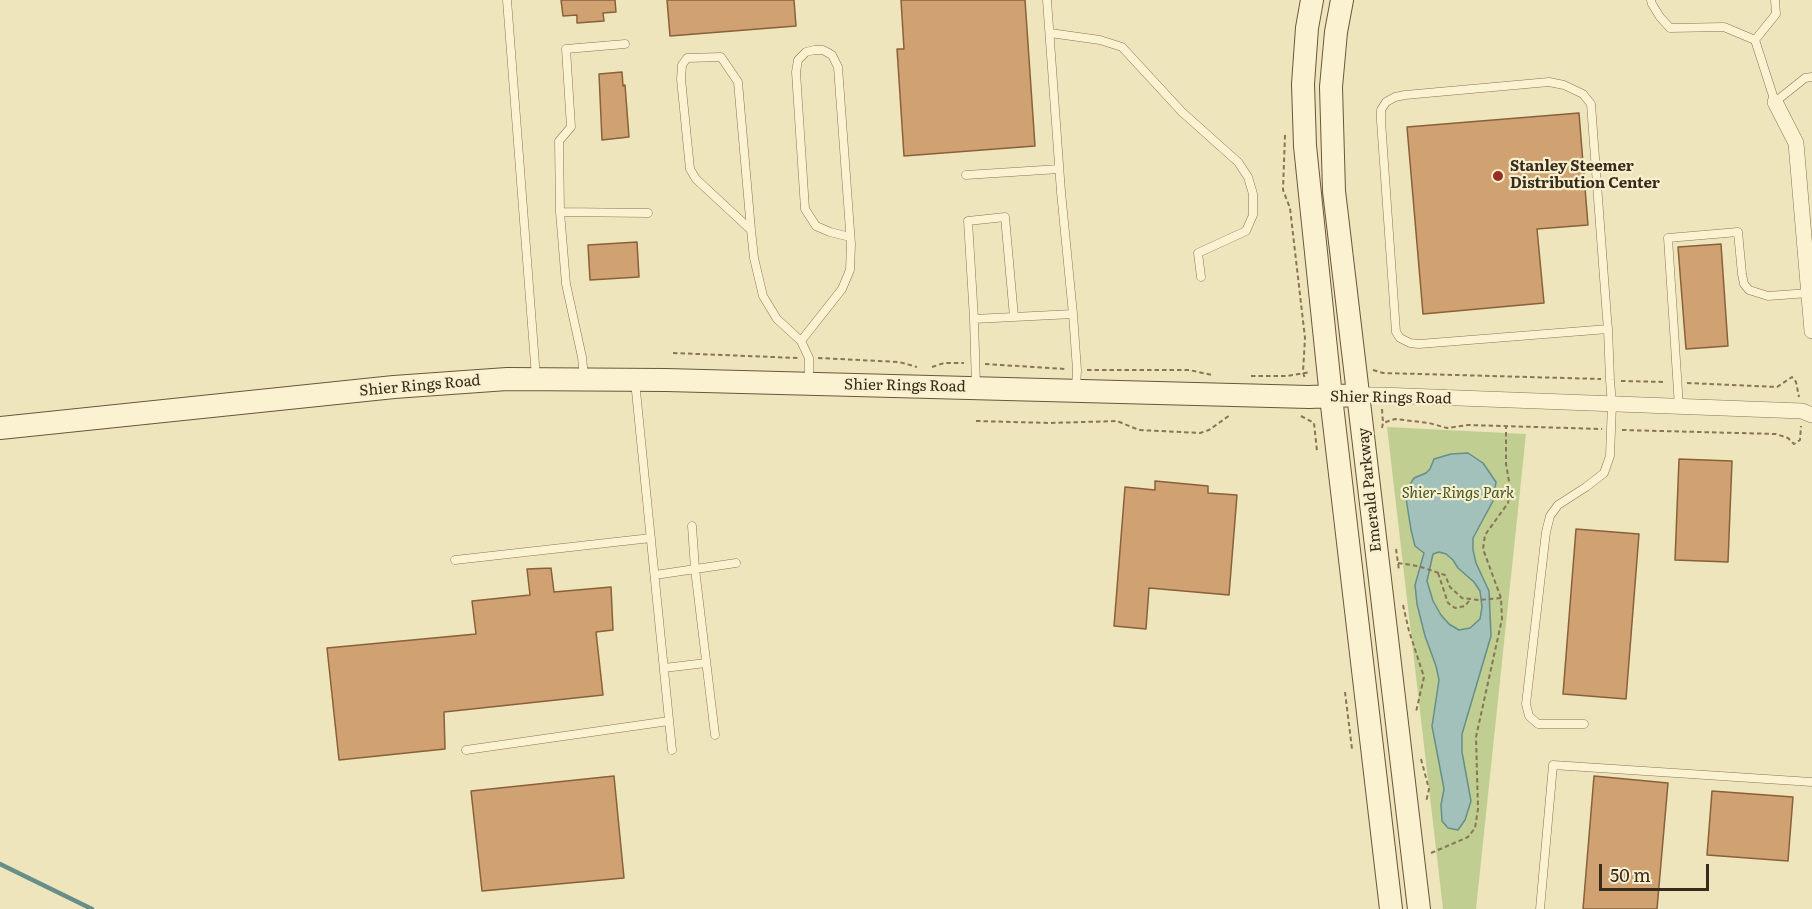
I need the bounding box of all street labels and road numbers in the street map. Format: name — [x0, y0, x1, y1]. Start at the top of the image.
street label: Shier Rings Road — [359, 372, 481, 400]
street label: Shier Rings Road — [844, 376, 966, 396]
street label: Shier Rings Road — [1330, 388, 1452, 408]
street label: Emerald Parkway — [1355, 427, 1385, 553]

